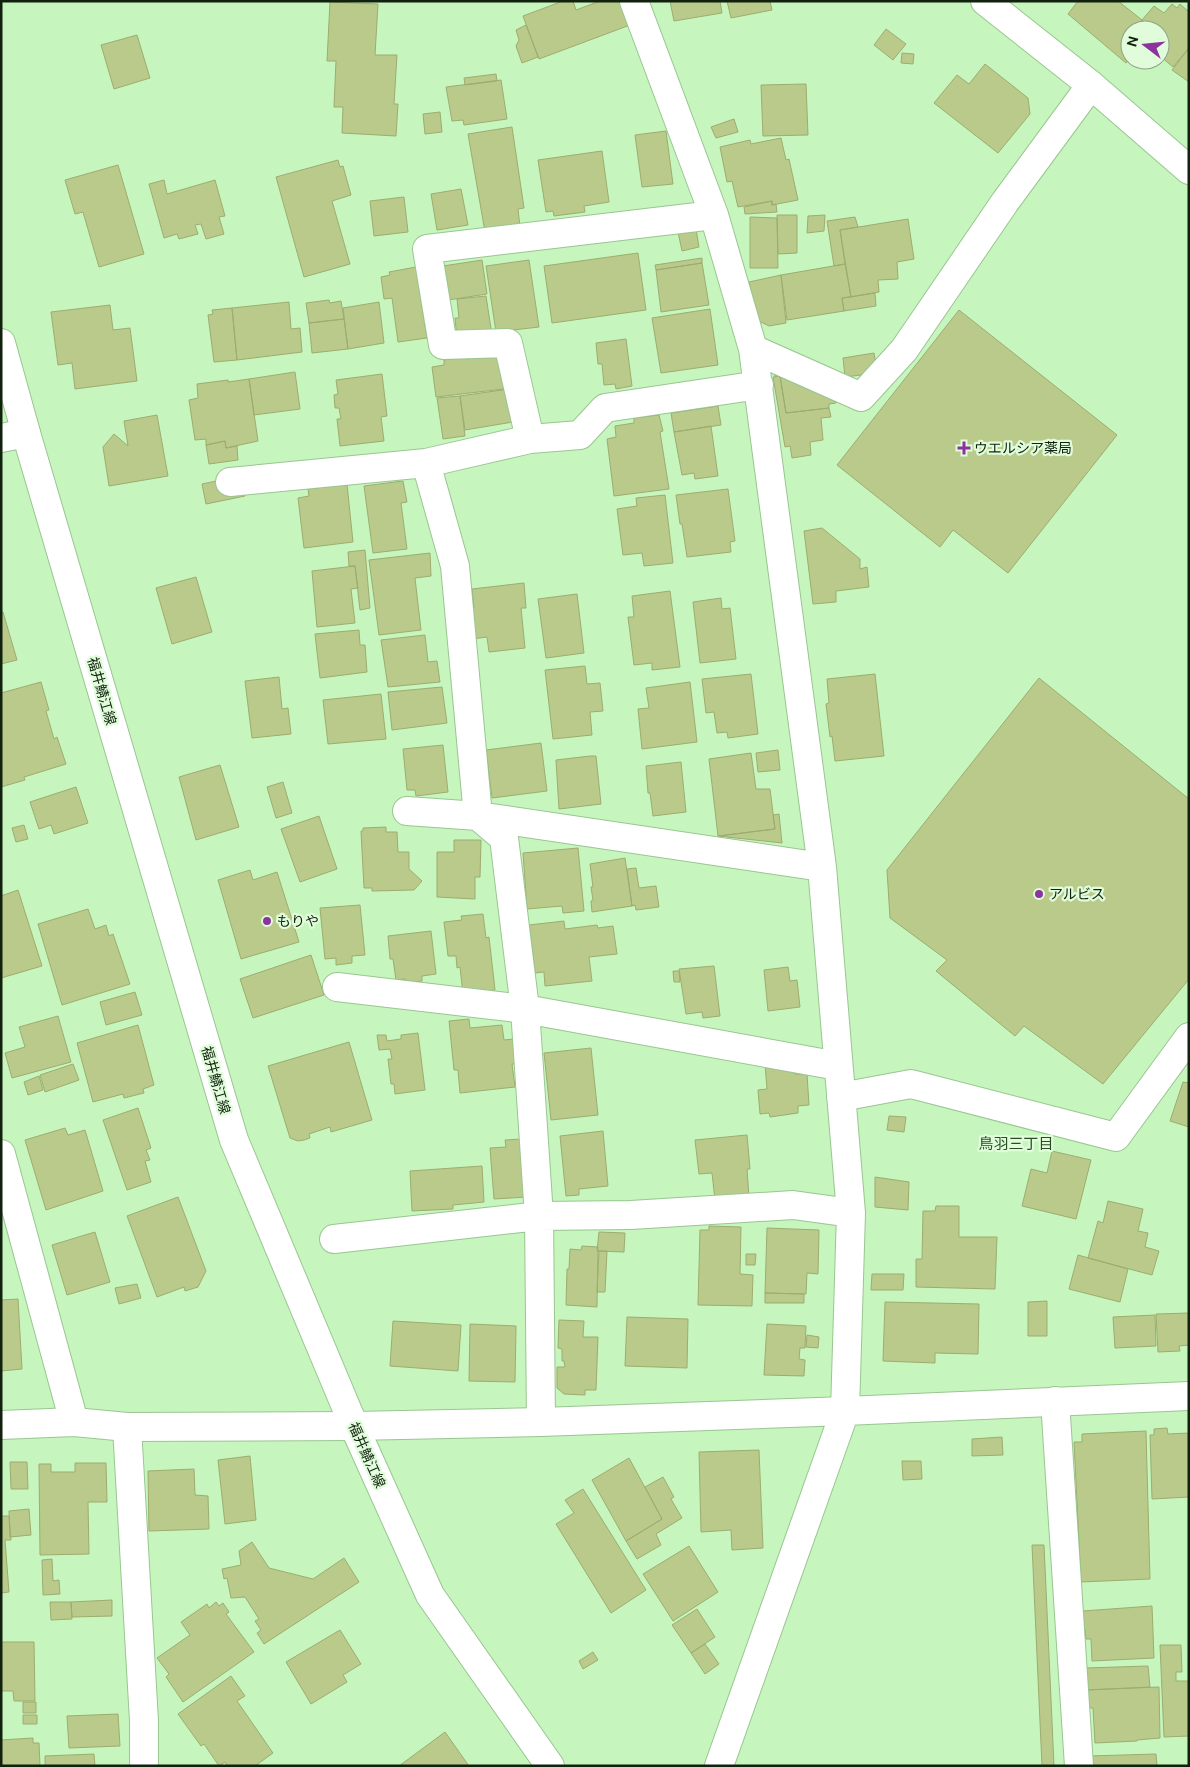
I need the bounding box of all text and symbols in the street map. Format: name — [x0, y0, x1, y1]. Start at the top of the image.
north arrow — [1120, 20, 1170, 70]
text: N — [1123, 34, 1142, 49]
place label: ウエルシア薬局 — [974, 440, 1072, 456]
marker: ウエルシア薬局 — [958, 442, 970, 454]
street label: 福井鯖江線 — [85, 655, 119, 727]
place label: アルビス — [1049, 886, 1105, 902]
marker: アルビス — [1033, 888, 1045, 900]
place label: もりや — [277, 913, 319, 929]
marker: もりや — [261, 915, 273, 927]
street label: 福井鯖江線 — [199, 1044, 233, 1116]
district label: 鳥羽三丁目 — [978, 1135, 1054, 1152]
street label: 福井鯖江線 — [345, 1420, 389, 1490]

